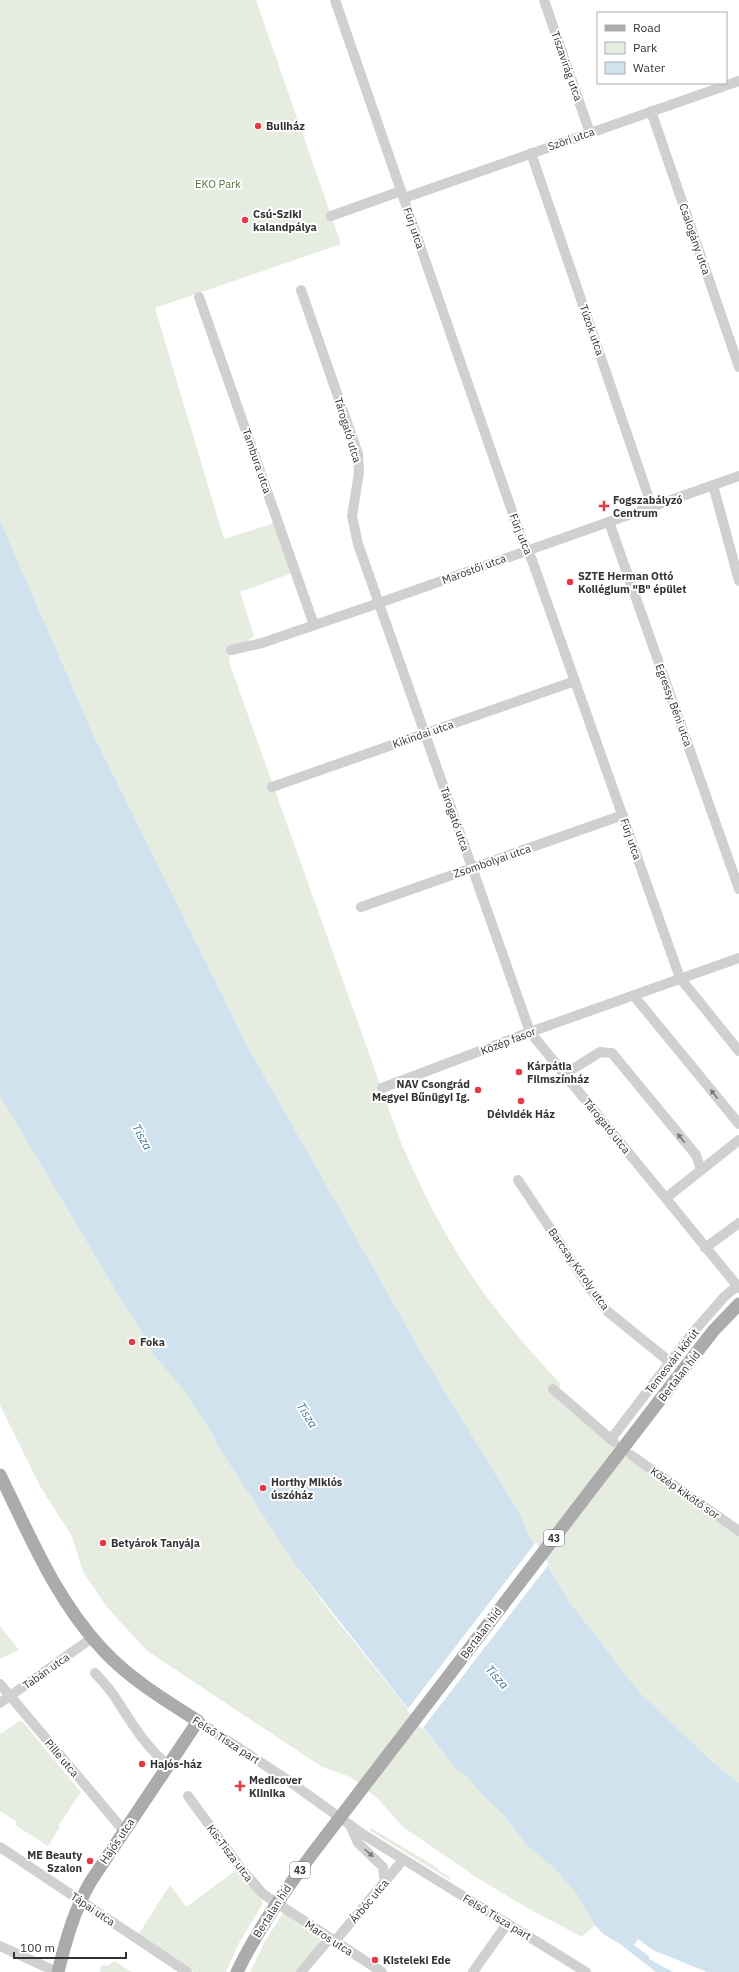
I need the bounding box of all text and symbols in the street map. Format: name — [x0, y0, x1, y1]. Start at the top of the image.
legend — [597, 12, 727, 84]
text: Road — [633, 20, 661, 35]
street label: Tiszavirág utca — [548, 29, 586, 103]
text: Park — [633, 40, 658, 55]
text: Water — [633, 60, 666, 75]
place label: Buliház — [266, 119, 305, 133]
marker: Buliház — [253, 121, 263, 131]
street label: Szöri utca — [546, 124, 596, 153]
park label: EKO Park — [195, 177, 241, 191]
street label: Csalogány utca — [676, 201, 714, 277]
street label: Fürj utca — [400, 205, 428, 251]
place label: Csú-Sziki kalandpálya — [253, 207, 317, 234]
marker: Csú-Sziki kalandpálya — [240, 215, 250, 225]
street label: Túzok utca — [577, 303, 607, 357]
street label: Tárogató utca — [331, 396, 365, 464]
street label: Tambura utca — [239, 427, 275, 495]
place label: Fogszabályzó Centrum — [613, 493, 683, 520]
marker: Fogszabályzó Centrum — [598, 500, 610, 512]
street label: Fürj utca — [506, 511, 536, 557]
street label: Marostői utca — [440, 551, 508, 587]
place label: SZTE Herman Ottó Kollégium "B" épület — [578, 569, 686, 596]
marker: SZTE Herman Ottó Kollégium "B" épület — [565, 577, 575, 587]
street label: Egressy Béni utca — [653, 662, 695, 748]
street label: Kikindai utca — [391, 717, 455, 751]
street label: Tárogató utca — [437, 785, 473, 853]
street label: Fürj utca — [617, 816, 645, 862]
street label: Zsombolyai utca — [451, 841, 533, 881]
street label: Közép fasor — [479, 1024, 537, 1058]
place label: Kárpátia Filmszínház — [527, 1059, 589, 1086]
marker: Kárpátia Filmszínház — [514, 1067, 524, 1077]
place label: NAV Csongrád Megyei Bűnügyi Ig. — [372, 1077, 470, 1104]
marker: NAV Csongrád Megyei Bűnügyi Ig. — [473, 1085, 483, 1095]
one-way arrow — [710, 1088, 719, 1099]
street label: Tárogató utca — [580, 1095, 634, 1157]
marker: Délvidék Ház — [516, 1096, 526, 1106]
place label: Délvidék Ház — [487, 1107, 555, 1121]
water label: Tisza — [129, 1121, 156, 1153]
one-way arrow — [677, 1132, 686, 1143]
street label: Barcsay Károly utca — [545, 1225, 613, 1313]
street label: Temesvári körút — [642, 1325, 702, 1396]
place label: Foka — [140, 1335, 165, 1349]
marker: Foka — [127, 1337, 137, 1347]
street label: Bertalan híd — [655, 1348, 703, 1404]
water label: Tisza — [294, 1399, 321, 1430]
street label: Közép kikötő sor — [648, 1464, 722, 1522]
place label: Horthy Miklós úszóház — [271, 1475, 343, 1502]
marker: Horthy Miklós úszóház — [258, 1483, 268, 1493]
road number: 43 — [544, 1530, 564, 1546]
place label: Betyárok Tanyája — [111, 1536, 200, 1550]
marker: Betyárok Tanyája — [98, 1538, 108, 1548]
street label: Bertalan híd — [457, 1605, 505, 1661]
street label: Tabán utca — [20, 1650, 72, 1692]
water label: Tisza — [483, 1661, 512, 1692]
street label: Felső Tisza part — [190, 1713, 262, 1767]
street label: Pille utca — [42, 1736, 82, 1780]
place label: Hajós-ház — [150, 1757, 202, 1771]
marker: Hajós-ház — [137, 1759, 147, 1769]
place label: Medicover Klinika — [249, 1773, 303, 1800]
marker: Medicover Klinika — [234, 1780, 246, 1792]
street label: Hajós utca — [97, 1815, 137, 1866]
street label: Kis-Tisza utca — [204, 1822, 256, 1885]
place label: ME Beauty Szalon — [27, 1848, 82, 1875]
one-way arrow — [364, 1849, 374, 1858]
marker: ME Beauty Szalon — [85, 1856, 95, 1866]
road number: 43 — [290, 1862, 310, 1878]
street label: Árbóc utca — [347, 1876, 392, 1926]
street label: Bertalan híd — [250, 1882, 294, 1940]
street label: Tápai utca — [68, 1889, 118, 1929]
street label: Felső Tisza part — [460, 1891, 534, 1943]
street label: Maros utca — [302, 1917, 356, 1959]
scale bar — [14, 1934, 126, 1960]
text: 100 m — [20, 1940, 55, 1955]
place label: Kisteleki Ede — [383, 1953, 451, 1967]
marker: Kisteleki Ede — [370, 1955, 380, 1965]

